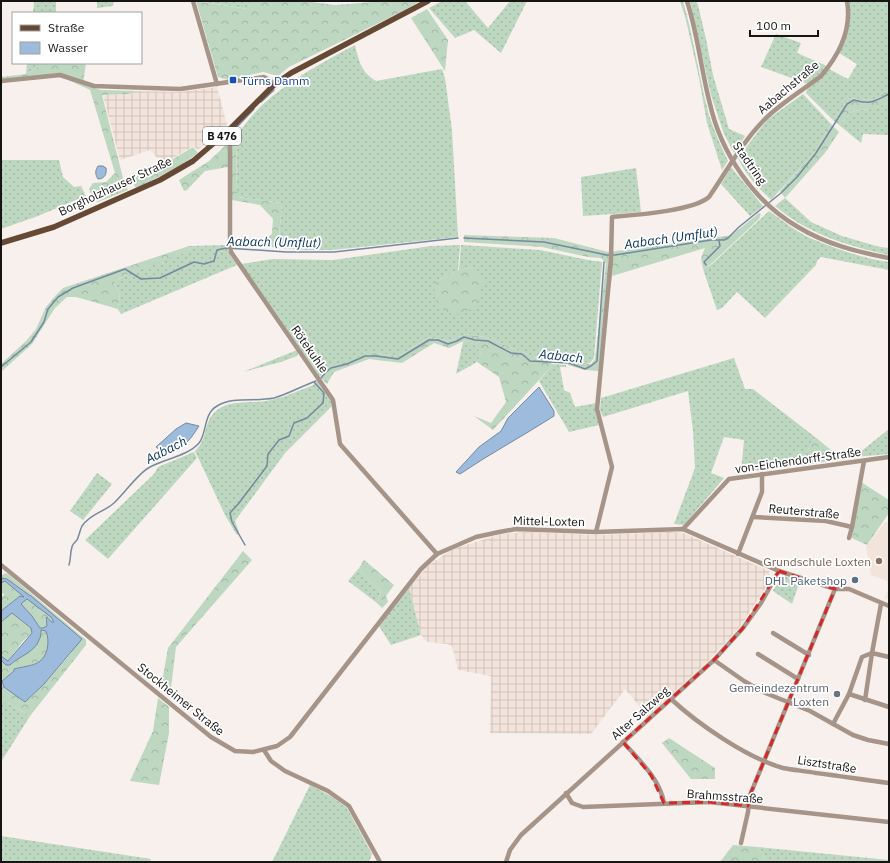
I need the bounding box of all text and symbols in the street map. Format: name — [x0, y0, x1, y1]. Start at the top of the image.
legend — [12, 12, 142, 64]
scale bar — [750, 12, 818, 38]
text: 100 m — [756, 18, 791, 33]
text: Straße — [48, 20, 85, 35]
text: Wasser — [48, 40, 88, 55]
street label: Aabachstraße — [754, 57, 822, 117]
place label: Türns Damm — [241, 73, 309, 88]
marker: Türns Damm — [228, 75, 238, 85]
road number: B 476 — [203, 127, 241, 145]
street label: Stadtring — [730, 138, 771, 188]
street label: Borgholzhauser Straße — [56, 153, 174, 219]
water label: Aabach (Umflut) — [622, 223, 719, 253]
water label: Aabach (Umflut) — [226, 233, 321, 251]
street label: Rötekuhle — [288, 322, 332, 376]
water label: Aabach — [537, 345, 584, 367]
water label: Aabach — [142, 432, 190, 468]
street label: von-Eichendorff-Straße — [734, 444, 862, 476]
street label: Reuterstraße — [768, 500, 840, 522]
street label: Mittel-Loxten — [513, 513, 585, 529]
place label: Grundschule Loxten — [763, 554, 871, 569]
marker: Grundschule Loxten — [874, 556, 884, 566]
place label: DHL Paketshop — [765, 573, 847, 588]
marker: DHL Paketshop — [850, 575, 860, 585]
street label: Stockheimer Straße — [135, 659, 228, 739]
place label: Gemeindezentrum Loxten — [729, 680, 829, 709]
street label: Alter Salzweg — [608, 683, 673, 743]
marker: Gemeindezentrum Loxten — [832, 689, 842, 699]
street label: Lisztstraße — [796, 752, 858, 776]
street label: Brahmsstraße — [686, 786, 764, 806]

